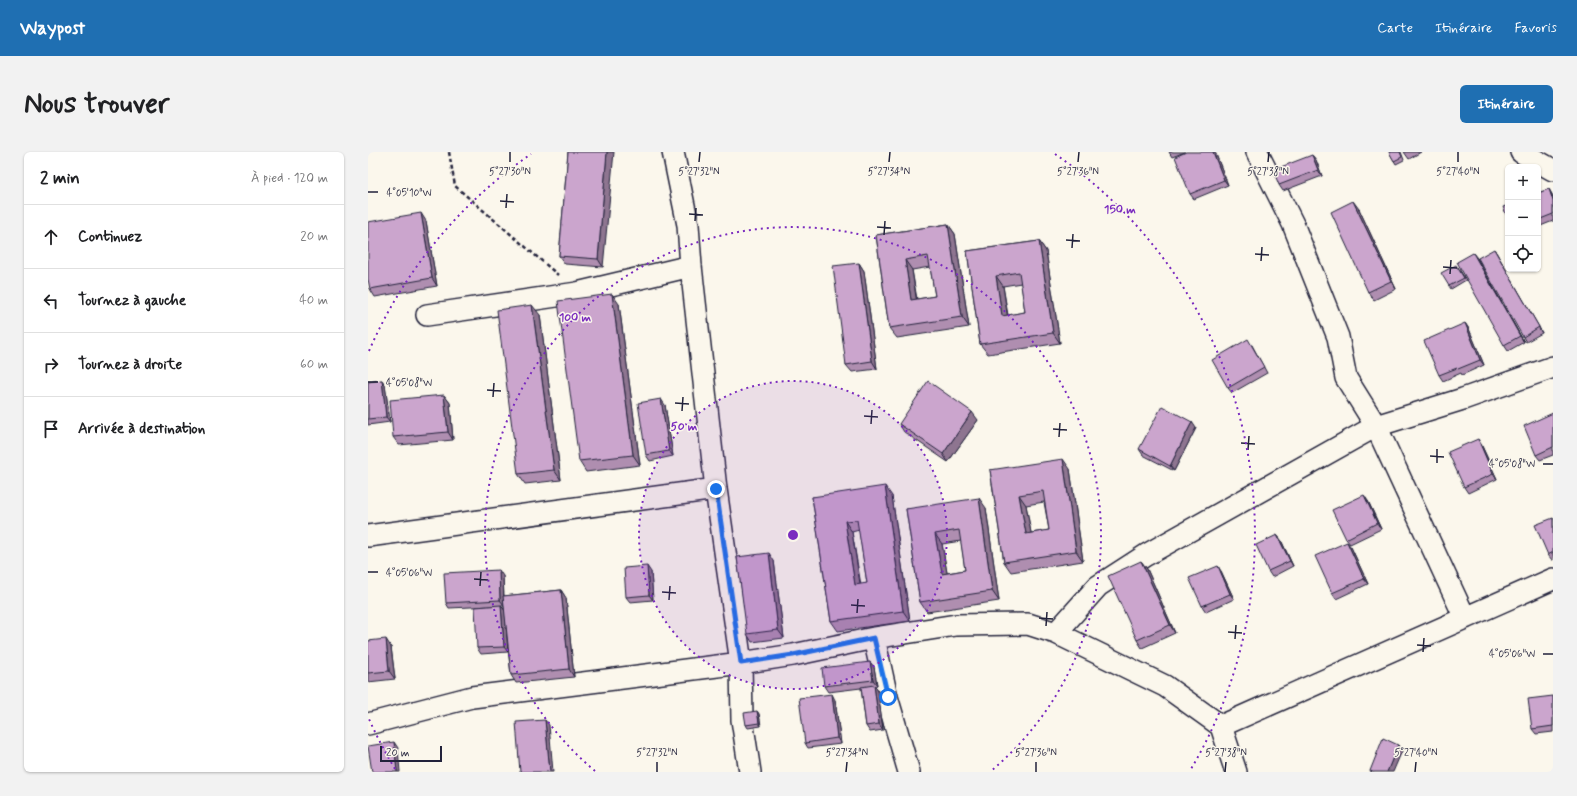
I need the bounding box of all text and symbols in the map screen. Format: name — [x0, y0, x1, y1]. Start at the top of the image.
text: Waypost — [20, 16, 85, 41]
text: Carte — [1377, 19, 1413, 37]
text: Itinéraire — [1435, 19, 1492, 37]
text: Favoris — [1514, 19, 1557, 37]
button: Itinéraire — [1460, 85, 1553, 123]
text: Nous trouver — [24, 86, 169, 123]
map controls — [1505, 164, 1541, 272]
button: + — [1505, 164, 1541, 200]
text: 5°27'30"N — [489, 165, 531, 179]
text: 5°27'32"N — [678, 165, 720, 179]
text: 5°27'34"N — [868, 165, 910, 179]
text: 5°27'36"N — [1057, 165, 1099, 179]
text: 5°27'38"N — [1247, 165, 1289, 179]
text: 5°27'40"N — [1436, 165, 1480, 179]
text: 2 min — [40, 167, 80, 189]
text: À pied · 120 m — [251, 170, 328, 187]
text: 4°05'10"W — [386, 186, 432, 200]
button: − — [1505, 200, 1541, 236]
text: 150 m — [1104, 202, 1136, 218]
icon: ahead — [40, 226, 62, 248]
text: Continuez — [78, 227, 142, 247]
text: 20 m — [300, 228, 328, 245]
button: locate — [1505, 236, 1541, 272]
icon: left — [40, 290, 62, 312]
text: Tournez à gauche — [78, 291, 186, 311]
text: 40 m — [299, 292, 328, 309]
text: 100 m — [559, 310, 592, 326]
icon: right — [40, 354, 62, 376]
text: Tournez à droite — [78, 355, 182, 375]
text: 60 m — [300, 356, 328, 373]
text: 4°05'08"W — [386, 376, 432, 390]
icon: arrive — [40, 418, 62, 440]
text: Arrivée à destination — [78, 419, 205, 439]
text: 50 m — [671, 419, 698, 435]
text: 4°05'08"W — [1489, 457, 1535, 471]
route end — [707, 480, 725, 498]
centre of rings — [786, 528, 800, 542]
text: 4°05'06"W — [386, 566, 432, 580]
text: 4°05'06"W — [1489, 647, 1535, 661]
route start — [879, 688, 897, 706]
scale bar — [380, 744, 442, 763]
text: 20 m — [386, 746, 409, 760]
text: 5°27'32"N — [636, 746, 678, 760]
text: 5°27'34"N — [826, 746, 868, 760]
text: 5°27'36"N — [1015, 746, 1057, 760]
text: 5°27'38"N — [1205, 746, 1247, 760]
text: 5°27'40"N — [1394, 746, 1438, 760]

